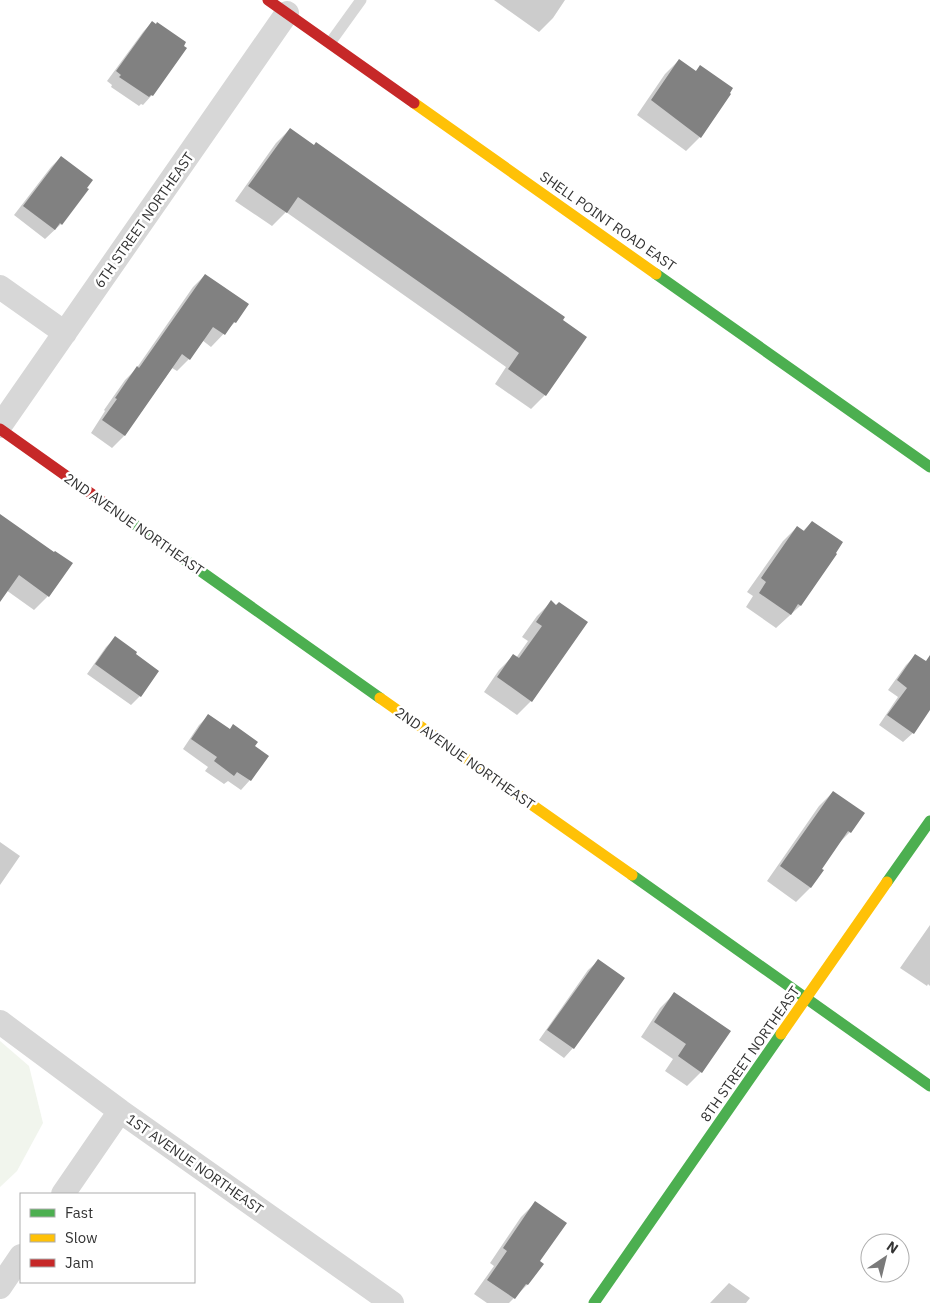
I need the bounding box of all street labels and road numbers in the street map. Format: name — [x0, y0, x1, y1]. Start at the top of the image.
street label: 6TH STREET NORTHEAST — [90, 149, 198, 291]
street label: SHELL POINT ROAD EAST — [536, 167, 680, 275]
street label: 2ND AVENUE NORTHEAST — [61, 469, 207, 579]
street label: 2ND AVENUE NORTHEAST — [392, 703, 538, 813]
street label: 8TH STREET NORTHEAST — [696, 983, 804, 1125]
street label: 1ST AVENUE NORTHEAST — [123, 1110, 267, 1218]

